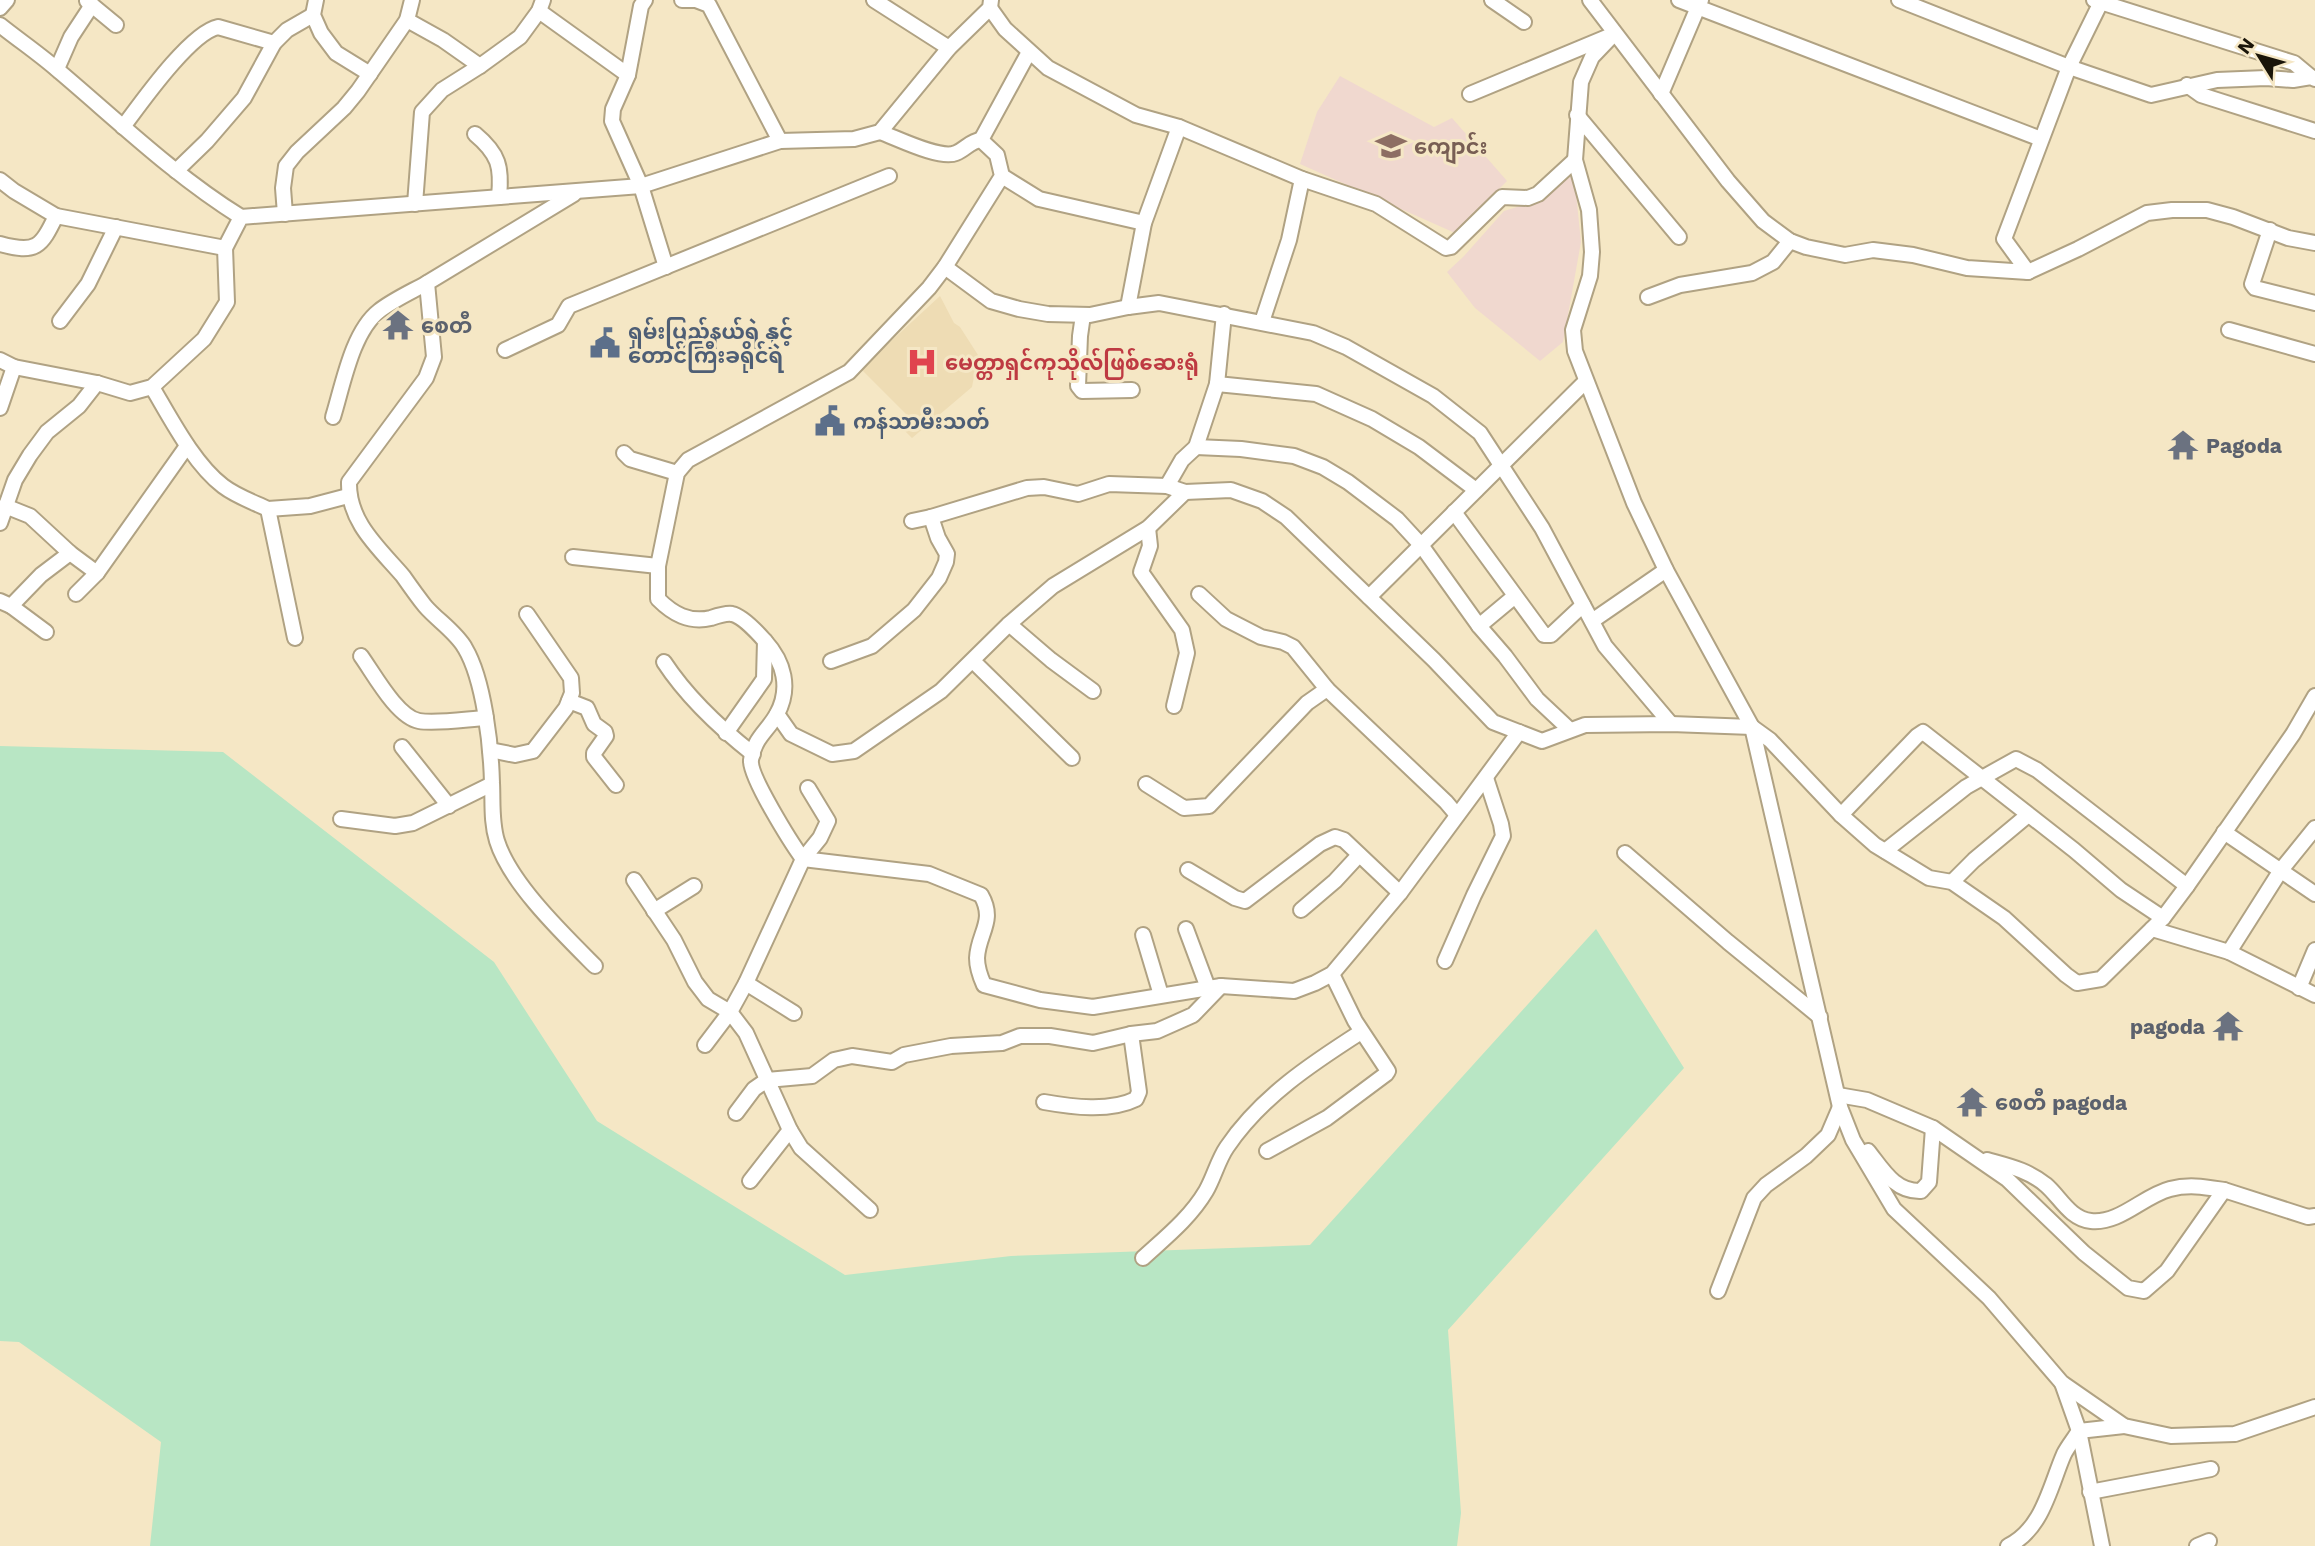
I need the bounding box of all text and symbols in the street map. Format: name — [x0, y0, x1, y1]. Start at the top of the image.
north arrow — [2224, 21, 2294, 91]
text: N — [2232, 34, 2259, 59]
school or university icon: ကျောင်း — [1374, 129, 1408, 163]
place label: ကျောင်း — [1414, 131, 1488, 165]
temple icon: စေတီ — [381, 308, 415, 342]
place label: စေတီ — [421, 311, 472, 338]
place label: ရှမ်းပြည်နယ်ရဲ နှင့် တောင်ကြီးခရိုင်ရဲ — [628, 316, 793, 373]
public building icon: ရှမ်းပြည်နယ်ရဲ နှင့် တောင်ကြီးခရိုင်ရဲ — [588, 326, 622, 360]
hospital icon: မေတ္တာရှင်ကုသိုလ်ဖြစ်ဆေးရုံ — [905, 345, 939, 379]
place label: မေတ္တာရှင်ကုသိုလ်ဖြစ်ဆေးရုံ — [945, 347, 1199, 380]
public building icon: ကန်သာမီးသတ် — [813, 404, 847, 438]
place label: ကန်သာမီးသတ် — [853, 406, 989, 439]
temple icon: Pagoda — [2166, 428, 2200, 462]
place label: Pagoda — [2206, 433, 2283, 458]
temple icon: pagoda — [2211, 1009, 2245, 1043]
place label: pagoda — [2130, 1014, 2206, 1039]
temple icon: စေတီ pagoda — [1955, 1085, 1989, 1119]
place label: စေတီ pagoda — [1995, 1088, 2128, 1115]

